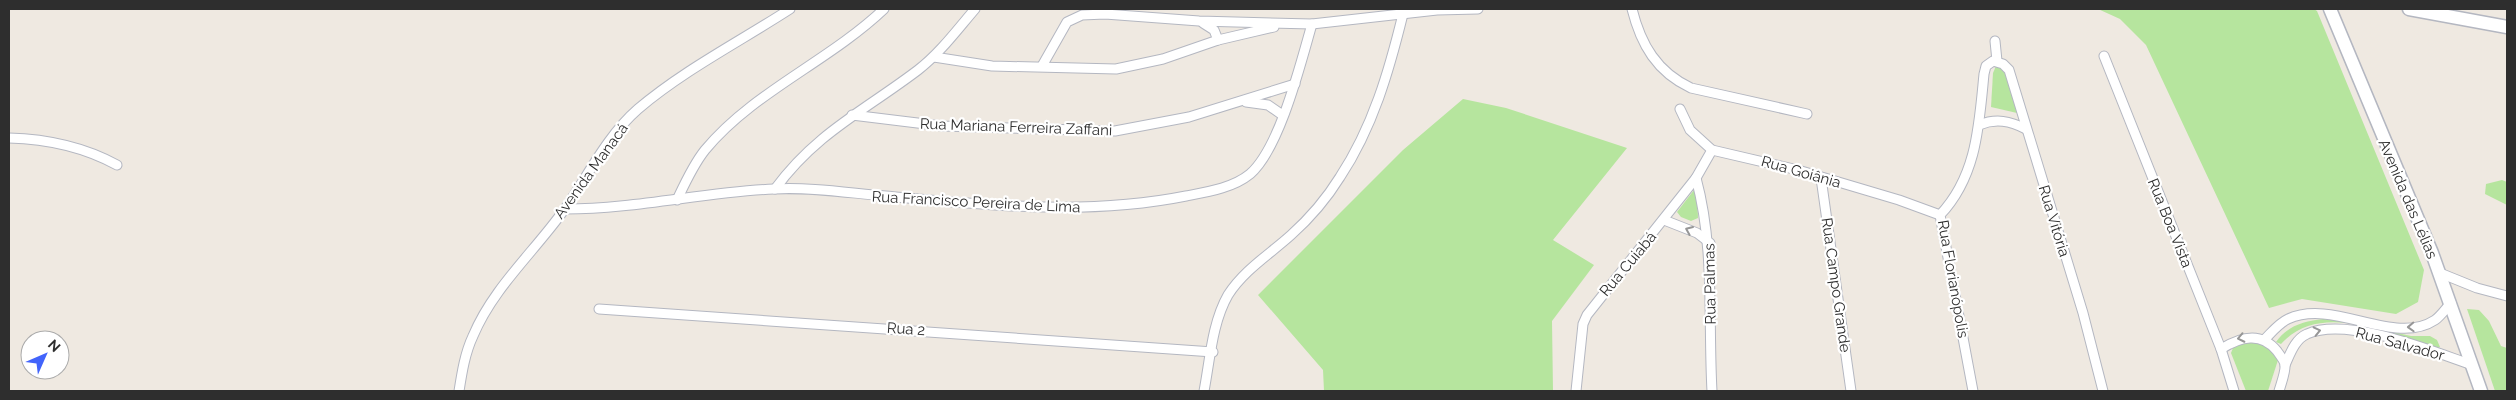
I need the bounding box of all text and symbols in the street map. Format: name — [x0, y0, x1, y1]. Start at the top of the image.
street label: Rua Mariana Ferreira Zaffani — [920, 115, 1112, 139]
street label: Avenida Manacá — [550, 120, 632, 222]
street label: Avenida das Lélias — [2375, 136, 2441, 262]
street label: Rua Goiânia — [1759, 152, 1843, 192]
street label: Rua Boa Vista — [2144, 176, 2196, 270]
street label: Rua Vitória — [2035, 183, 2073, 259]
street label: Rua Francisco Pereira de Lima — [871, 188, 1081, 216]
street label: Rua Campo Grande — [1818, 216, 1854, 354]
street label: Rua Florianópolis — [1934, 219, 1972, 339]
one-way arrow — [1685, 225, 1694, 236]
street label: Rua Cuiabá — [1596, 228, 1660, 300]
street label: Rua Palmas — [1700, 243, 1720, 325]
street label: Rua 2 — [886, 319, 926, 339]
one-way arrow — [2407, 321, 2415, 332]
street label: Rua Salvador — [2354, 324, 2447, 365]
one-way arrow — [2312, 326, 2321, 337]
north arrow — [20, 330, 70, 380]
one-way arrow — [2237, 332, 2246, 343]
text: N — [45, 336, 64, 355]

